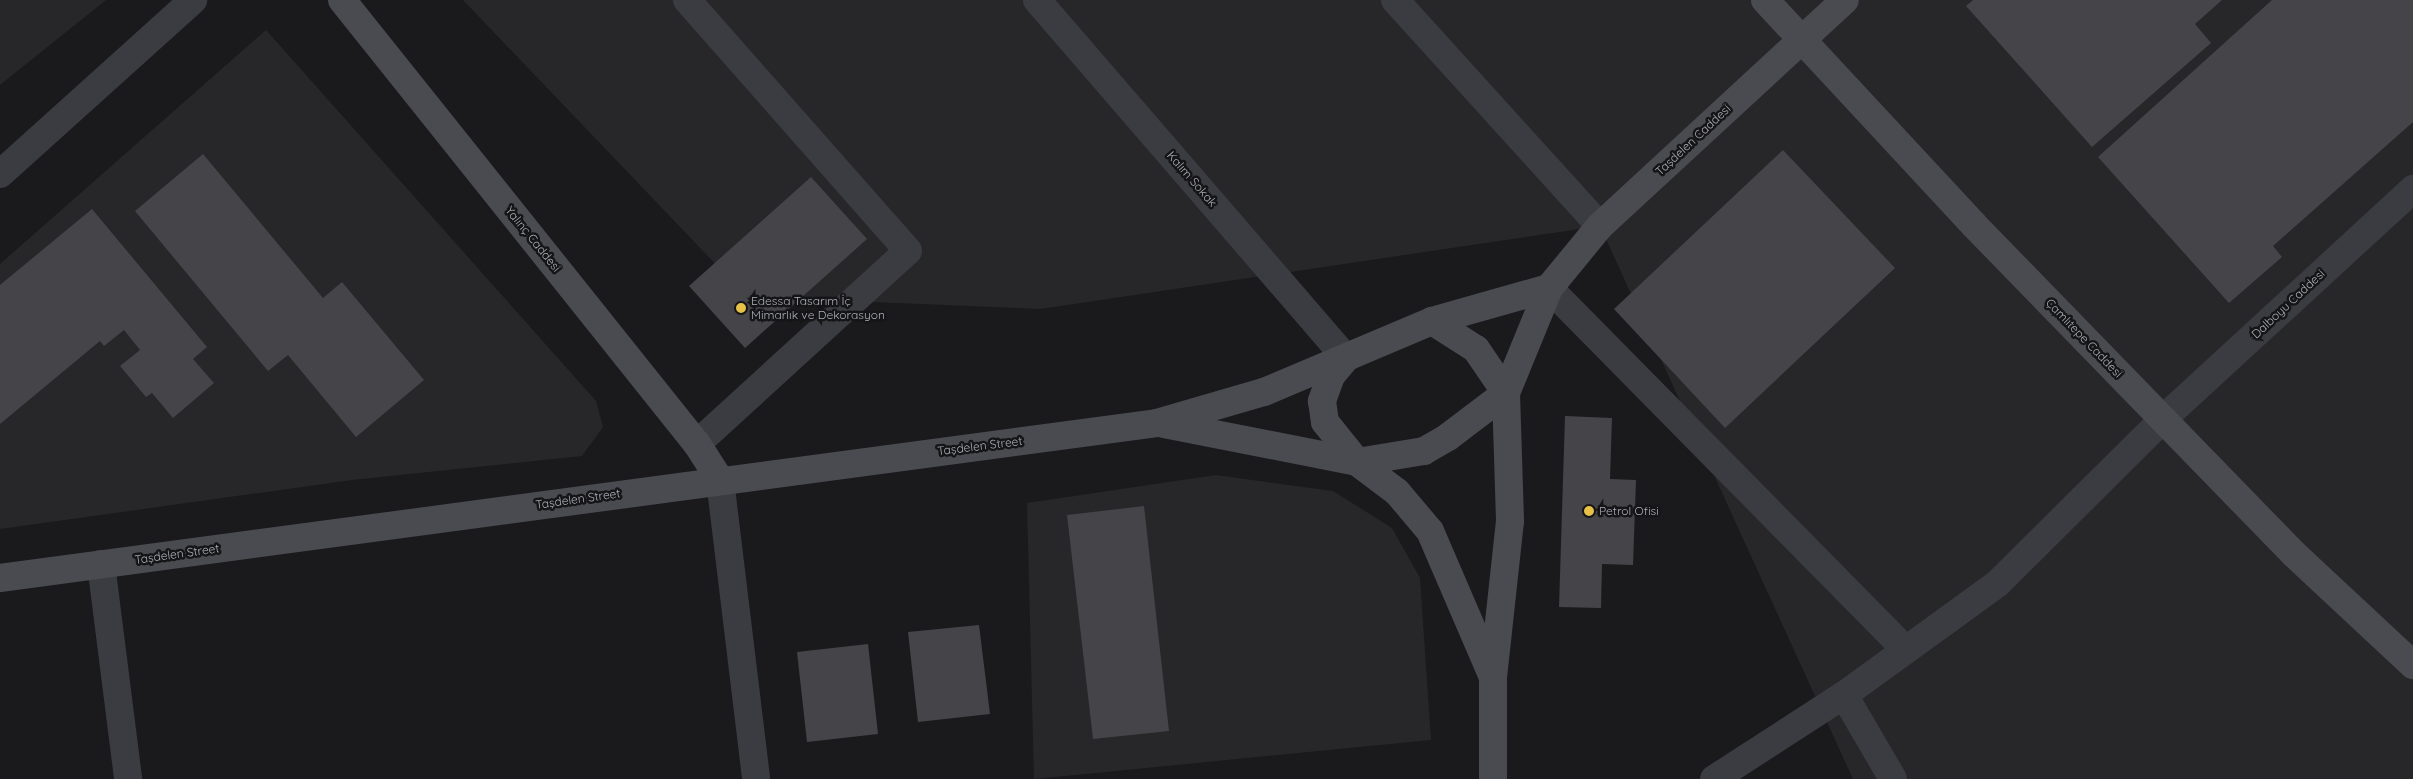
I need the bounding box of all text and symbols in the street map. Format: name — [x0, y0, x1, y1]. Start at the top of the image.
street label: Taşdelen Caddesi — [1653, 102, 1733, 178]
street label: Kalım Sokak — [1164, 148, 1220, 210]
street label: Yalınç Caddesi — [502, 203, 564, 275]
street label: Dalboyu Caddesi — [2248, 266, 2328, 342]
place label: Edessa Tasarım İç Mimarlık ve Dekorasyon — [751, 294, 885, 322]
street label: Çamlıtepe Caddesi — [2043, 296, 2125, 380]
marker: Edessa Tasarım İç Mimarlık ve Dekorasyon — [735, 302, 747, 314]
street label: Taşdelen Street — [937, 434, 1023, 458]
street label: Taşdelen Street — [535, 486, 621, 512]
place label: Petrol Ofisi — [1599, 504, 1659, 518]
marker: Petrol Ofisi — [1583, 505, 1595, 517]
street label: Taşdelen Street — [134, 541, 220, 567]

